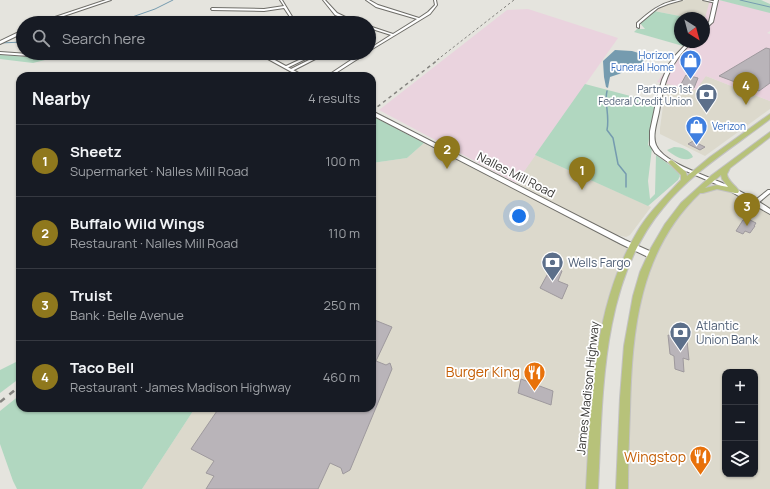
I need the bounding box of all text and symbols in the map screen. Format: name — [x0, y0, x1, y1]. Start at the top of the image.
north arrow — [674, 12, 710, 48]
search box — [16, 16, 376, 60]
icon: search — [30, 27, 52, 49]
text: Search here — [62, 28, 145, 49]
place label: Horizon Funeral Home — [611, 48, 674, 74]
shop icon: Horizon Funeral Home — [677, 48, 703, 81]
pin: 4 — [733, 72, 759, 105]
place label: Partners 1st Federal Credit Union — [598, 82, 692, 108]
bank icon: Partners 1st Federal Credit Union — [694, 82, 720, 115]
text: Nearby — [32, 87, 90, 110]
text: 4 results — [308, 89, 360, 107]
shop icon: Verizon — [683, 113, 709, 146]
place label: Verizon — [712, 119, 746, 133]
pin: 2 — [434, 136, 460, 169]
text: Sheetz — [70, 141, 122, 162]
street label: Nalles Mill Road — [474, 148, 558, 202]
text: 1 — [42, 152, 48, 170]
text: 100 m — [325, 152, 360, 170]
pin: 1 — [569, 157, 595, 190]
text: Supermarket · Nalles Mill Road — [70, 162, 249, 180]
pin: 3 — [734, 193, 760, 226]
your location — [509, 206, 529, 226]
text: Buffalo Wild Wings — [70, 213, 205, 234]
text: 2 — [41, 224, 49, 242]
text: 110 m — [328, 224, 360, 242]
text: Restaurant · Nalles Mill Road — [70, 234, 238, 252]
bank icon: Wells Fargo — [540, 250, 566, 283]
place label: Wells Fargo — [568, 254, 631, 271]
text: Truist — [70, 285, 113, 306]
text: 3 — [41, 296, 49, 314]
text: 250 m — [324, 296, 360, 314]
text: Bank · Belle Avenue — [70, 306, 184, 324]
place label: Atlantic Union Bank — [696, 317, 759, 348]
street label: James Madison Highway — [572, 320, 603, 456]
bank icon: Atlantic Union Bank — [667, 320, 693, 353]
text: Taco Bell — [70, 357, 134, 378]
restaurant icon: Burger King — [522, 359, 548, 392]
place label: Burger King — [446, 362, 520, 381]
text: 4 — [41, 368, 49, 386]
text: 460 m — [323, 368, 360, 386]
map controls — [722, 369, 758, 477]
button: + — [722, 369, 758, 405]
text: Restaurant · James Madison Highway — [70, 378, 291, 396]
button: − — [722, 405, 758, 441]
button: layers — [722, 441, 758, 477]
restaurant icon: Wingstop — [688, 444, 714, 477]
place label: Wingstop — [624, 447, 686, 466]

